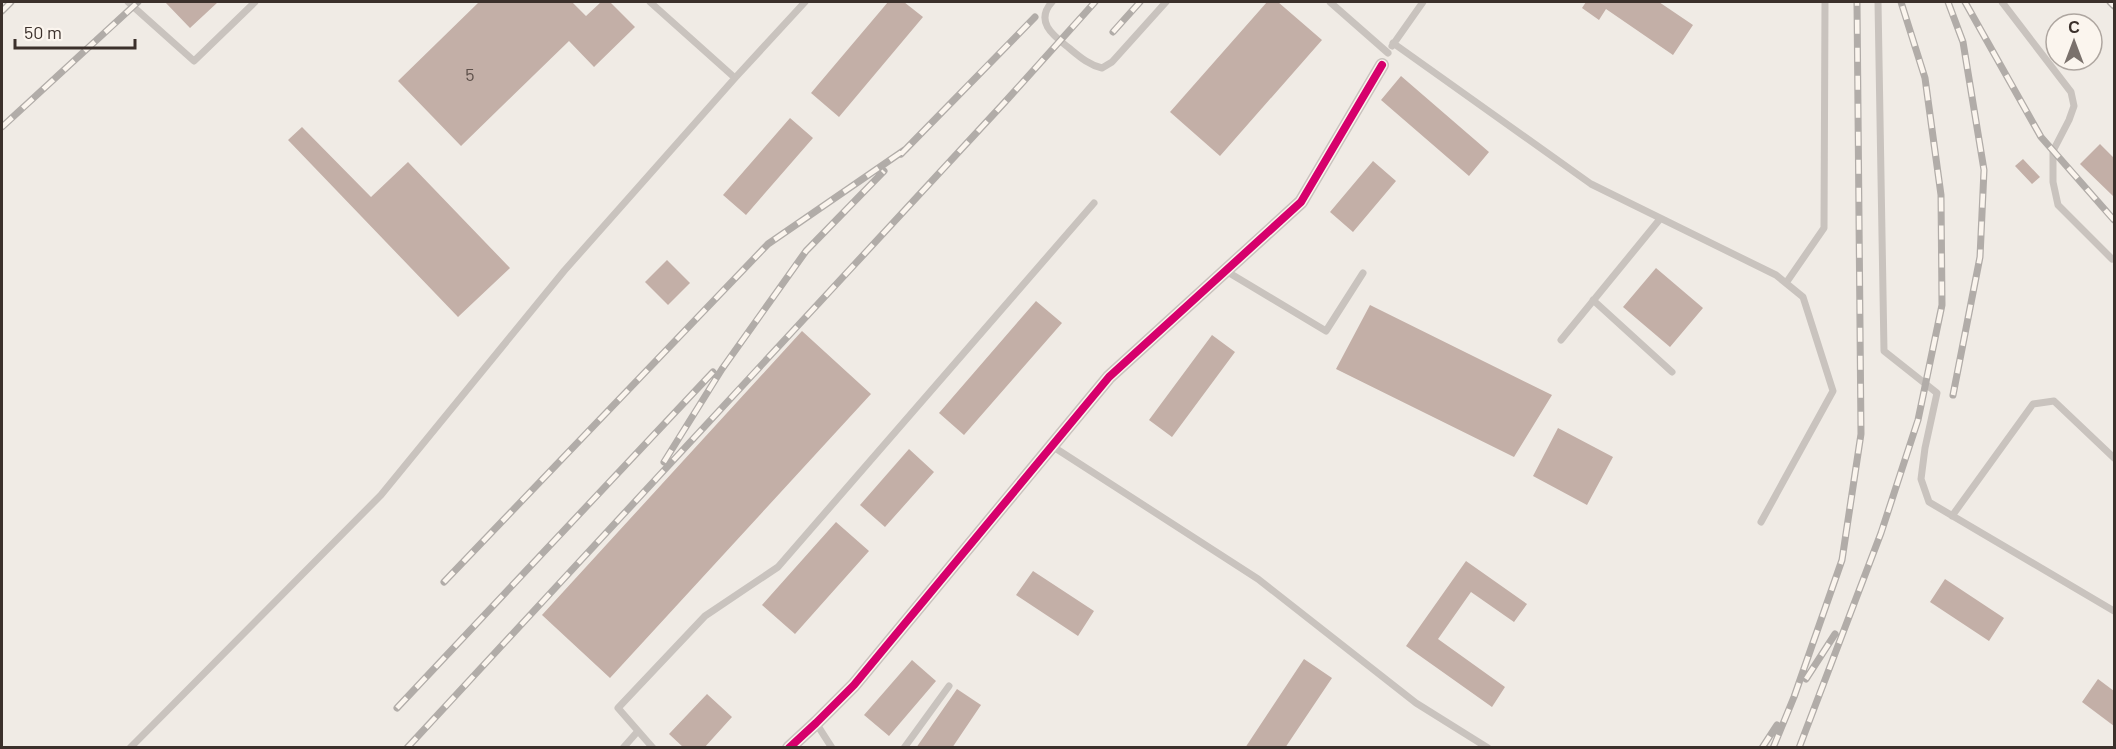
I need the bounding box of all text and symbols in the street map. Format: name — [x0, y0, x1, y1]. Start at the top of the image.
scale bar — [15, 12, 135, 50]
north arrow — [2044, 12, 2104, 72]
text: С — [2068, 17, 2080, 36]
text: 50 m — [24, 21, 62, 43]
house number: 5 — [465, 63, 475, 85]

